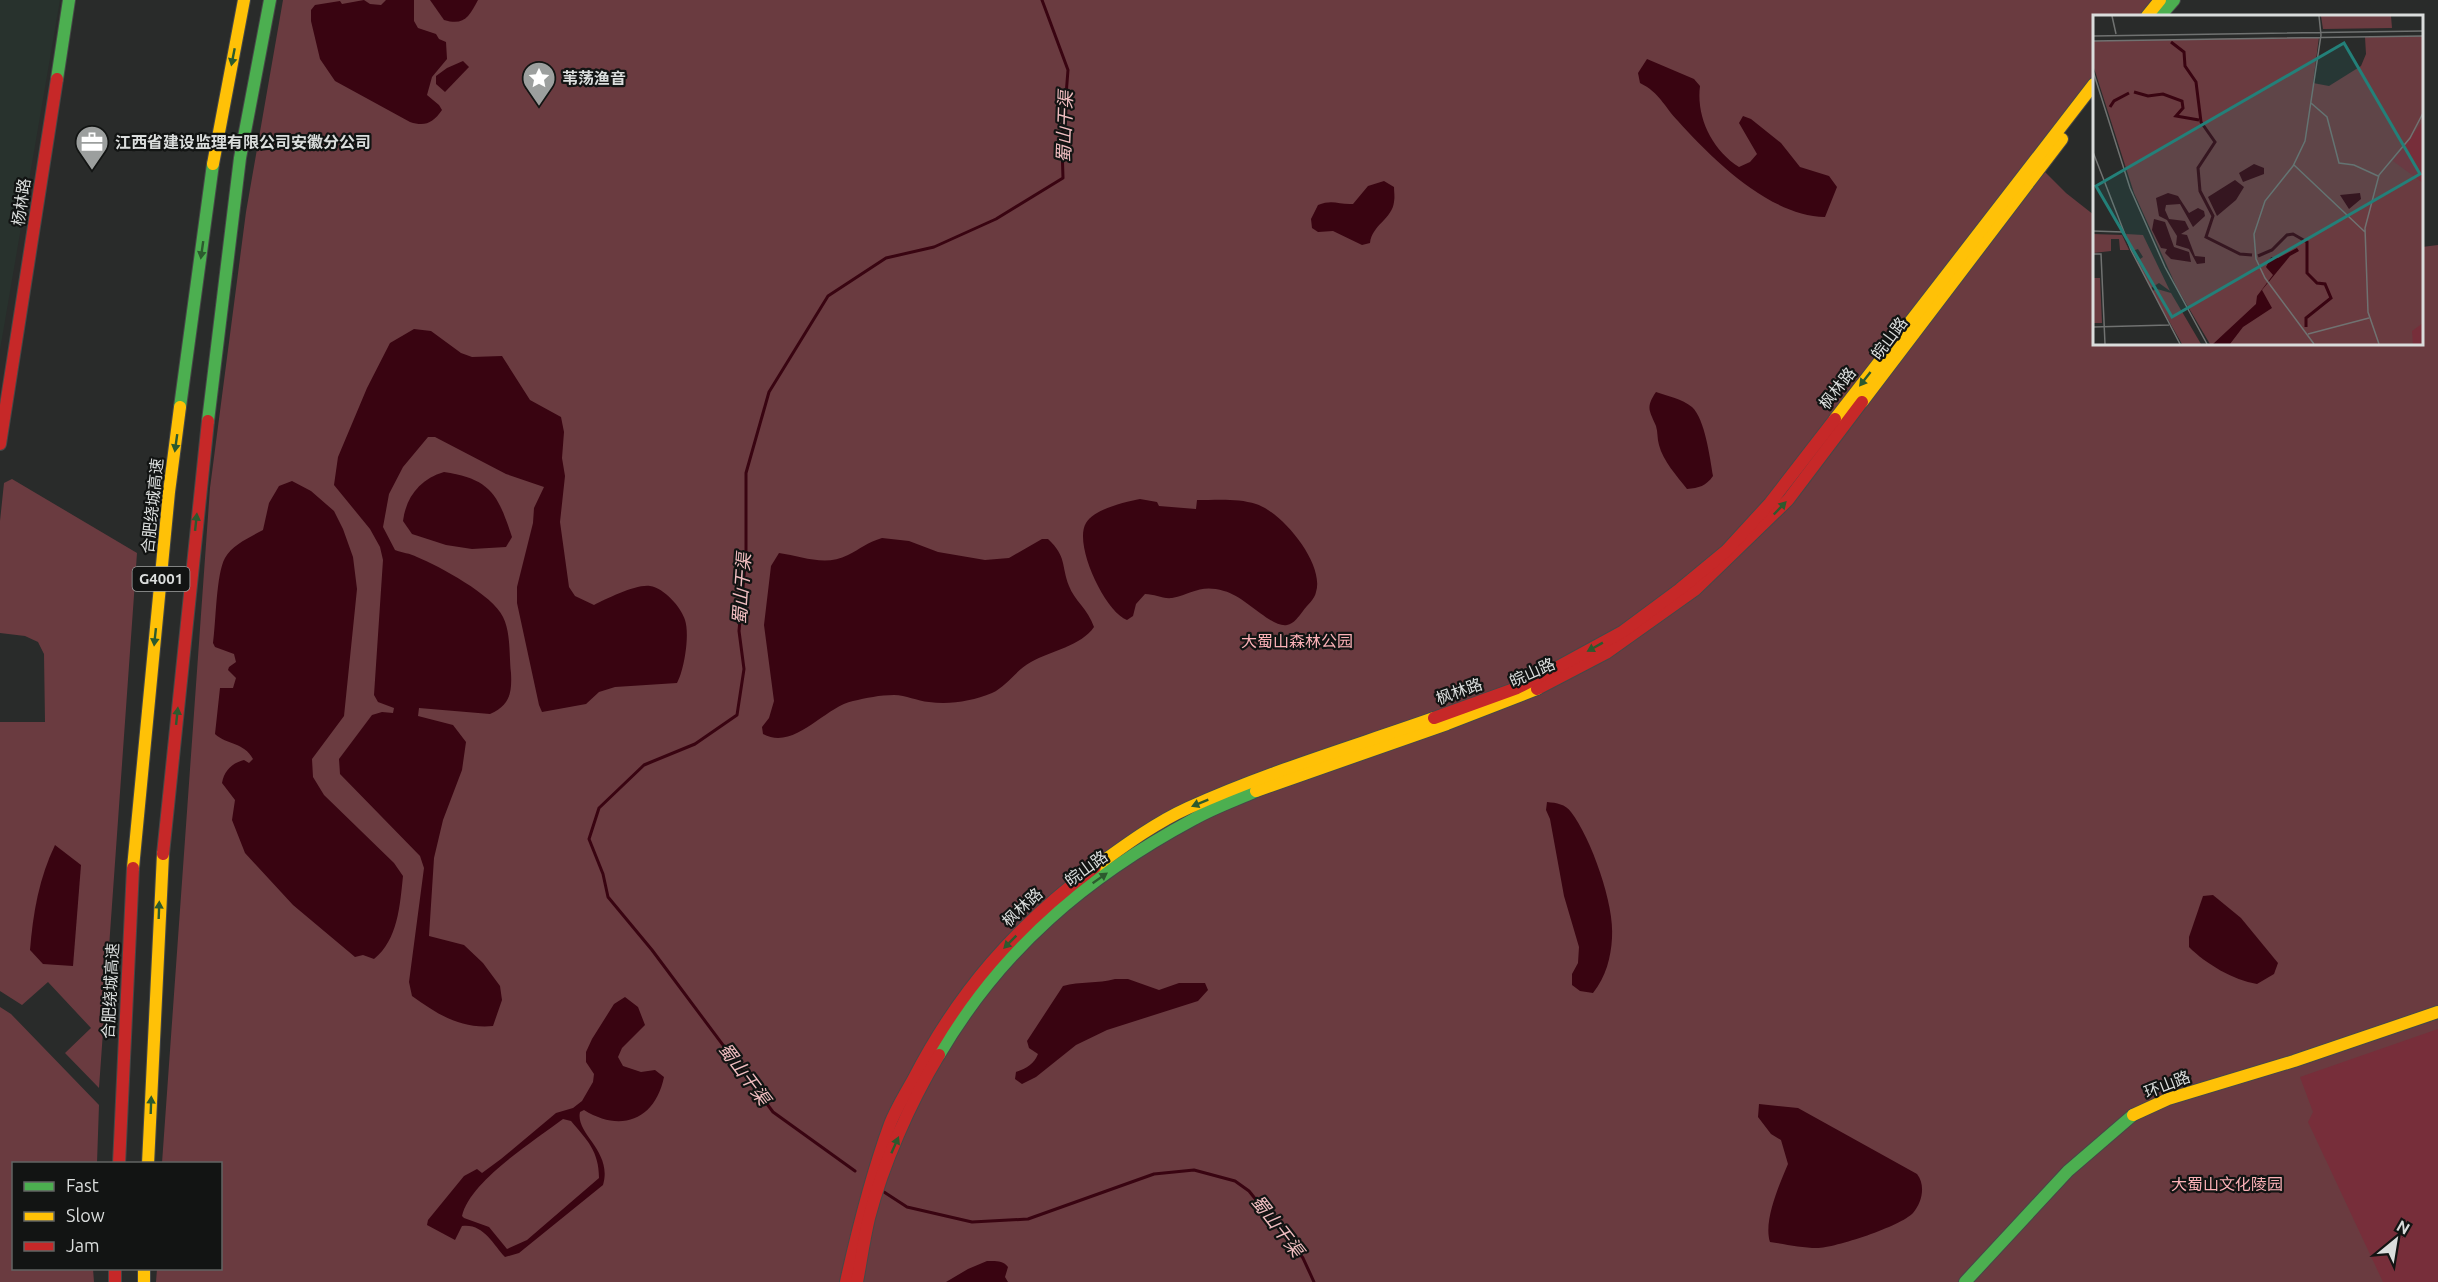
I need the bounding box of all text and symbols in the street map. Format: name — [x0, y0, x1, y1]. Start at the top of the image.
inset map — [2093, 15, 2423, 345]
one-way arrow — [228, 48, 237, 67]
place icon: 苇荡渔音 — [521, 60, 557, 107]
place label: 苇荡渔音 — [562, 69, 626, 87]
water label: 蜀山干渠 — [1053, 88, 1075, 163]
office icon: 江西省建设监理有限公司安徽分公司 — [74, 124, 110, 171]
place label: 江西省建设监理有限公司安徽分公司 — [115, 133, 371, 151]
street label: 杨林路 — [9, 177, 33, 227]
one-way arrow — [197, 240, 206, 259]
street label: 皖山路 — [1867, 313, 1911, 363]
street label: 枫林路 — [1815, 364, 1859, 412]
one-way arrow — [1860, 371, 1872, 386]
one-way arrow — [171, 434, 180, 453]
street label: 合肥绕城高速 — [138, 457, 166, 555]
one-way arrow — [1772, 502, 1786, 516]
one-way arrow — [191, 513, 201, 532]
water label: 蜀山干渠 — [729, 549, 754, 626]
road number: G4001 — [132, 567, 190, 591]
one-way arrow — [150, 628, 160, 647]
park label: 大蜀山森林公园 — [1241, 632, 1353, 650]
one-way arrow — [1587, 642, 1604, 652]
street label: 皖山路 — [1506, 654, 1558, 690]
street label: 枫林路 — [1433, 674, 1485, 708]
one-way arrow — [172, 707, 182, 726]
one-way arrow — [1191, 799, 1209, 808]
street label: 皖山路 — [1061, 847, 1111, 889]
one-way arrow — [1092, 873, 1108, 884]
street label: 枫林路 — [998, 884, 1046, 930]
one-way arrow — [154, 901, 163, 920]
one-way arrow — [1002, 935, 1017, 949]
street label: 合肥绕城高速 — [98, 943, 122, 1039]
water label: 蜀山干渠 — [715, 1039, 776, 1111]
street label: 环山路 — [2141, 1067, 2193, 1101]
one-way arrow — [146, 1096, 155, 1115]
one-way arrow — [891, 1137, 900, 1154]
legend — [12, 1162, 222, 1270]
text: Fast — [66, 1175, 99, 1195]
park label: 大蜀山文化陵园 — [2171, 1175, 2283, 1193]
water label: 蜀山干渠 — [1248, 1191, 1310, 1262]
text: Slow — [66, 1205, 105, 1225]
north arrow — [2366, 1210, 2426, 1270]
text: N — [2394, 1216, 2413, 1238]
text: Jam — [66, 1235, 100, 1255]

